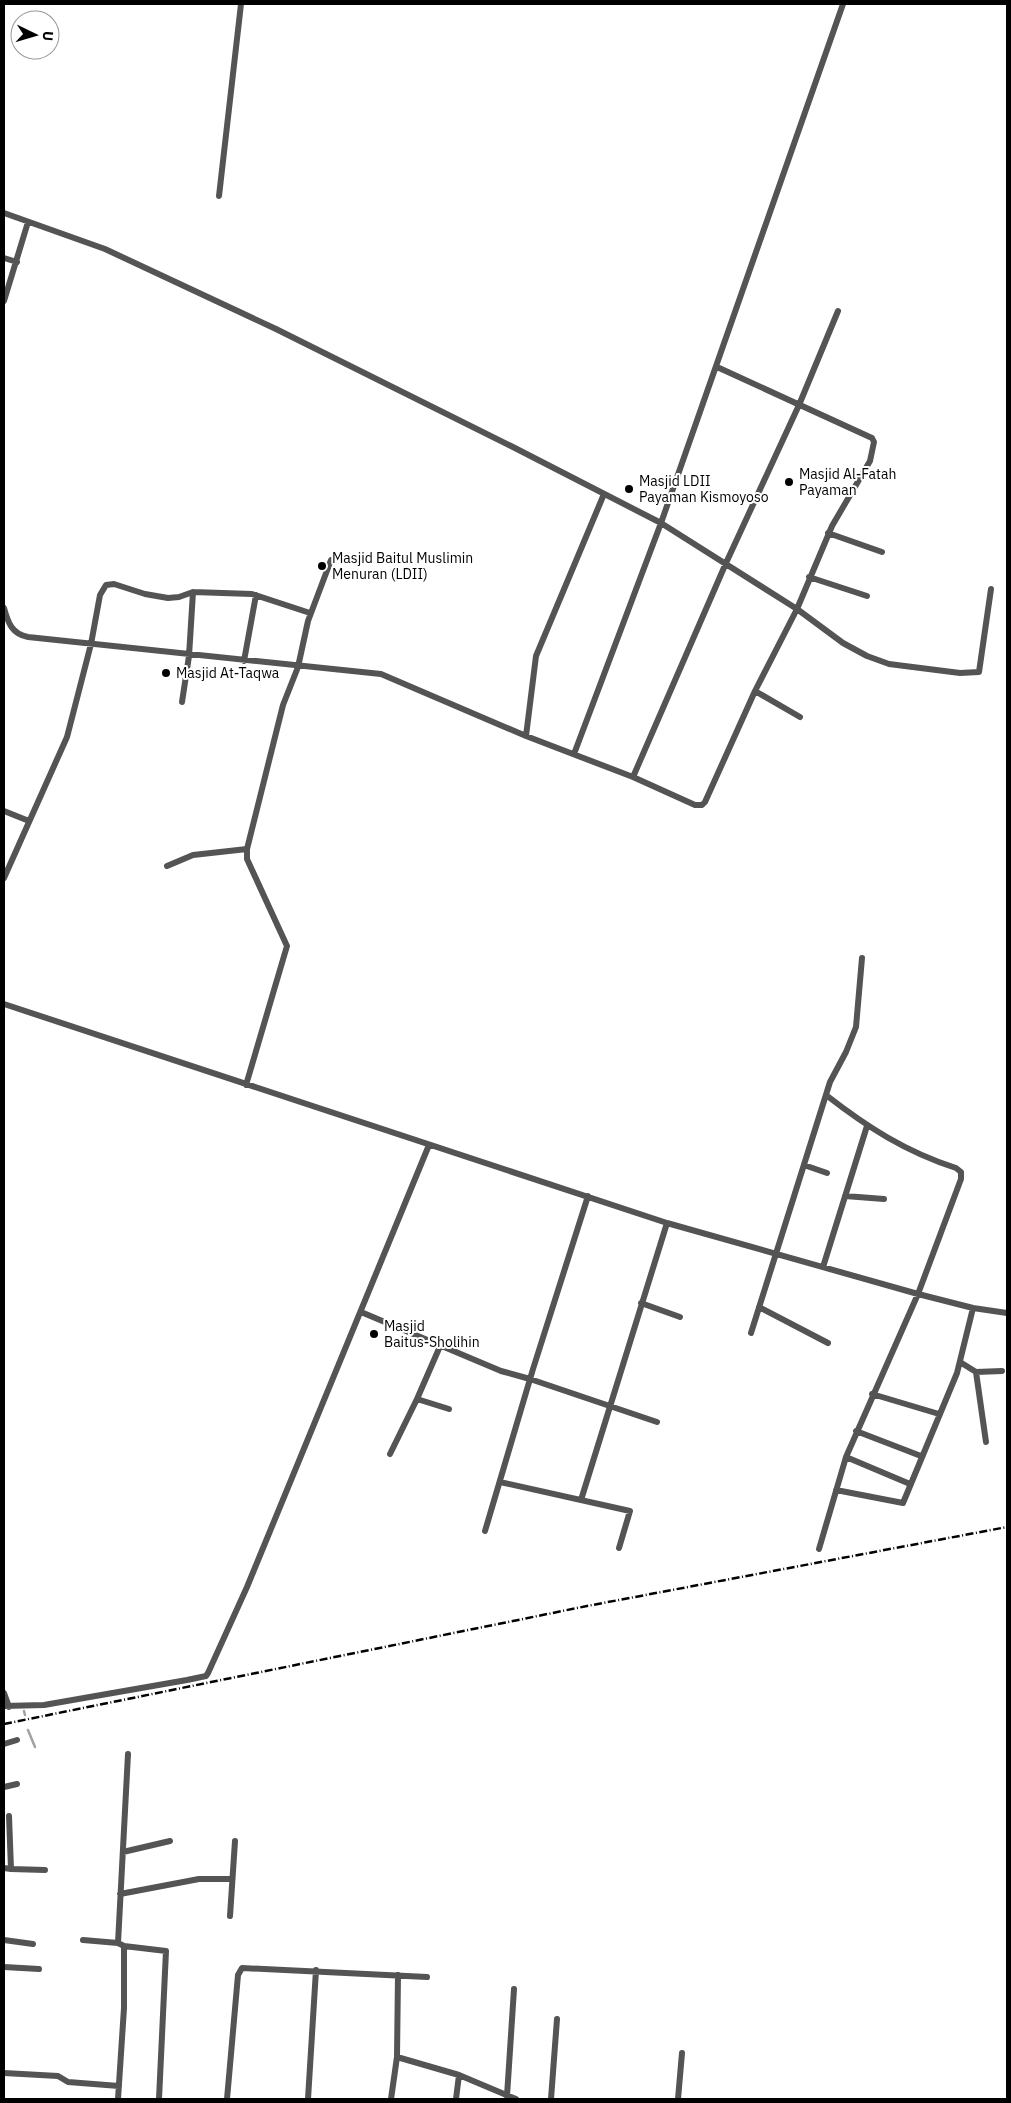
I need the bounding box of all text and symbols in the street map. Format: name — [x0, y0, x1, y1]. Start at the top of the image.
north arrow — [10, 10, 60, 60]
text: U — [39, 31, 57, 42]
place label: Masjid Al-Fatah Payaman — [799, 465, 896, 499]
place label: Masjid LDII Payaman Kismoyoso — [639, 472, 769, 506]
marker: Masjid Al-Fatah Payaman — [783, 476, 795, 488]
marker: Masjid LDII Payaman Kismoyoso — [623, 483, 635, 495]
place label: Masjid Baitul Muslimin Menuran (LDII) — [332, 549, 473, 583]
marker: Masjid Baitul Muslimin Menuran (LDII) — [316, 560, 328, 572]
place label: Masjid At-Taqwa — [176, 664, 280, 682]
marker: Masjid At-Taqwa — [160, 667, 172, 679]
place label: Masjid Baitus-Sholihin — [384, 1317, 480, 1351]
marker: Masjid Baitus-Sholihin — [368, 1328, 380, 1340]

